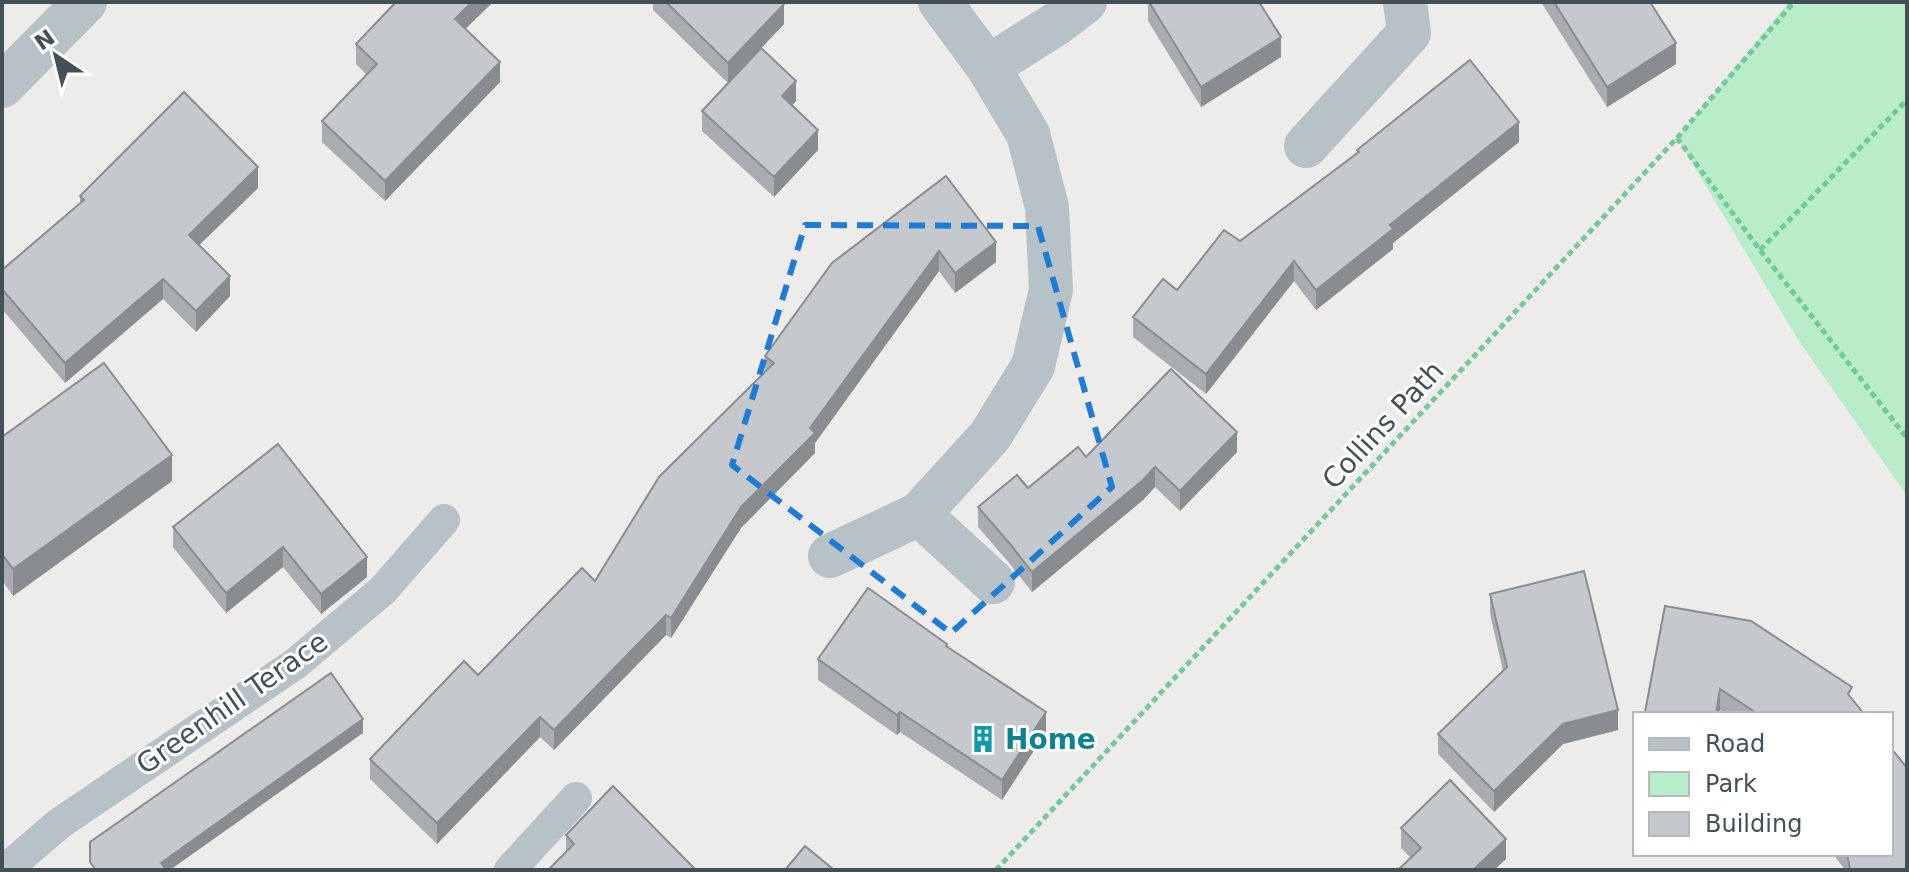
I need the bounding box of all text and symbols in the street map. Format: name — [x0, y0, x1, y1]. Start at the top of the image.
north arrow — [16, 16, 96, 96]
text: N — [30, 25, 60, 56]
street label: Collins Path — [1315, 354, 1451, 496]
street label: Greenhill Terace — [130, 625, 334, 781]
legend — [1633, 712, 1893, 856]
place label: Home — [1005, 723, 1096, 756]
building icon: Home — [968, 724, 998, 754]
text: Road — [1705, 730, 1765, 758]
text: Park — [1705, 770, 1757, 798]
text: Building — [1705, 810, 1802, 838]

